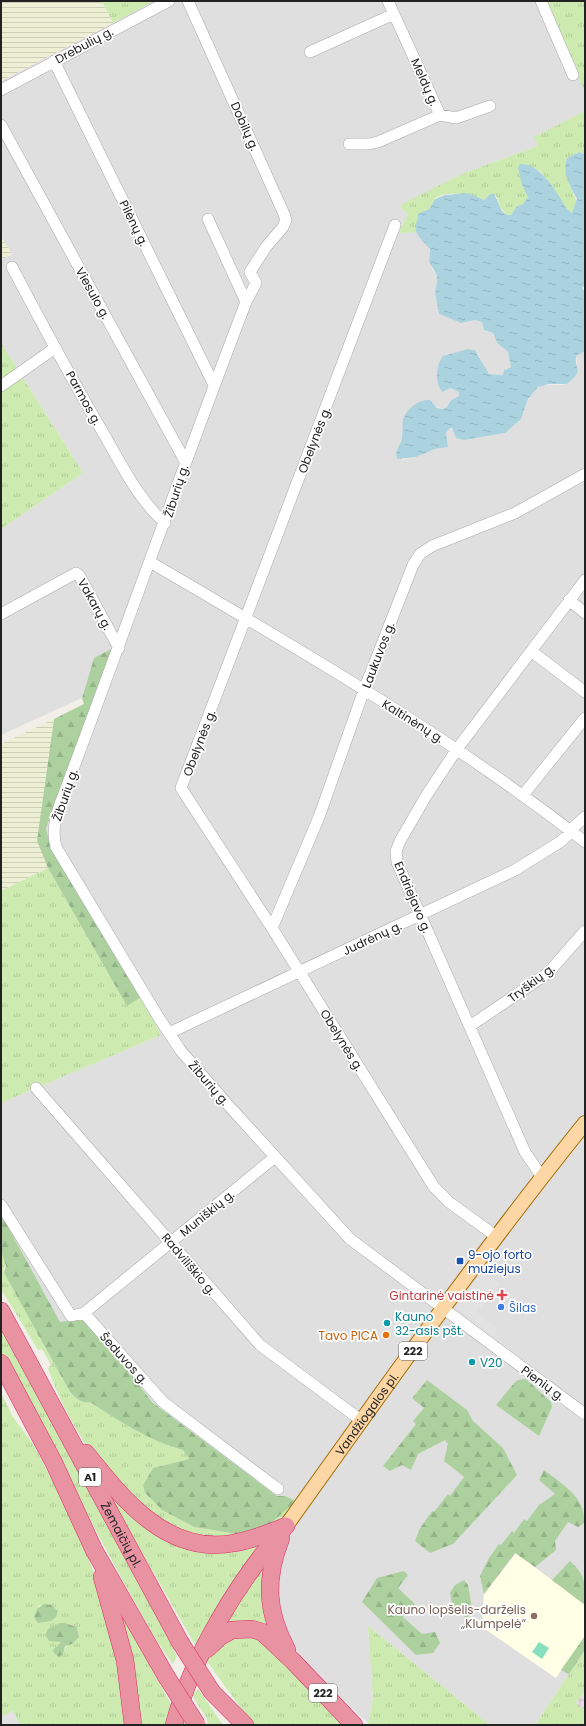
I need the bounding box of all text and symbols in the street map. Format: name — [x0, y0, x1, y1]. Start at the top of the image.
street label: Drebulių g. — [52, 23, 116, 67]
street label: Meldų g. — [407, 56, 443, 108]
street label: Dobilų g. — [227, 99, 263, 153]
street label: Pilėnų g. — [116, 197, 152, 249]
street label: Viesulo g. — [72, 264, 114, 322]
street label: Parmos g. — [62, 368, 106, 428]
street label: Obelynės g. — [294, 404, 334, 476]
street label: Žiburių g. — [160, 463, 192, 519]
street label: Vakarų g. — [74, 575, 116, 633]
street label: Laukuvos g. — [358, 620, 398, 690]
street label: Kaltinėnų g. — [379, 695, 447, 747]
street label: Obelynės g. — [179, 707, 219, 779]
street label: Žiburių g. — [48, 767, 82, 823]
street label: Endriejavo g. — [390, 859, 436, 935]
street label: Judrėnų g. — [340, 917, 404, 959]
street label: Tryškių g. — [504, 960, 558, 1006]
street label: Obelynės g. — [316, 1006, 368, 1074]
street label: Žiburių g. — [185, 1057, 233, 1109]
street label: Muniškių g. — [176, 1186, 238, 1240]
street label: Radviliškio g. — [158, 1229, 220, 1299]
place label: 9-ojo forto muziejus — [468, 1246, 532, 1277]
marker: 9-ojo forto muziejus — [455, 1256, 465, 1266]
place label: Gintarinė vaistinė — [389, 1287, 494, 1304]
marker: Gintarinė vaistinė — [497, 1290, 507, 1300]
place label: Šilas — [509, 1299, 536, 1316]
marker: Šilas — [496, 1302, 506, 1312]
place label: Kauno 32-asis pšt. — [395, 1308, 464, 1339]
marker: Kauno 32-asis pšt. — [382, 1318, 392, 1328]
place label: Tavo PICA — [319, 1327, 378, 1344]
street label: Šeduvos g. — [96, 1328, 152, 1388]
marker: Tavo PICA — [381, 1330, 391, 1340]
road number: 222 — [399, 1342, 427, 1360]
place label: V20 — [480, 1354, 503, 1371]
marker: V20 — [467, 1357, 477, 1367]
street label: Pienių g. — [518, 1362, 568, 1404]
street label: Vandžiogalos pl. — [331, 1369, 402, 1459]
road number: A1 — [79, 1468, 101, 1486]
street label: Žemaičių pl. — [97, 1499, 146, 1570]
place label: Kauno lopšelis-darželis „Klumpelė“ — [387, 1601, 526, 1632]
marker: Kauno lopšelis-darželis „Klumpelė“ — [529, 1611, 539, 1621]
road number: 222 — [309, 1684, 337, 1702]

